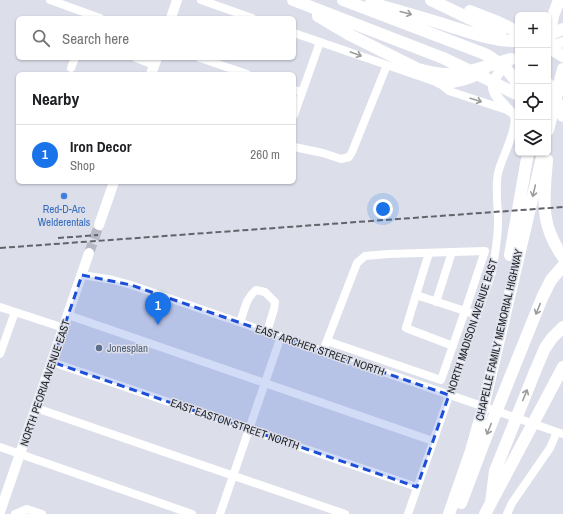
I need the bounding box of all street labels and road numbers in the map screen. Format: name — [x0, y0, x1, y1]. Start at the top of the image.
street label: CHAPELLE FAMILY MEMORIAL HIGHWAY — [472, 248, 526, 422]
street label: NORTH MADISON AVENUE EAST — [444, 256, 501, 395]
street label: NORTH PEORIA AVENUE EAST — [17, 318, 73, 448]
street label: EAST ARCHER STREET NORTH — [253, 321, 387, 379]
street label: EAST EASTON STREET NORTH — [169, 395, 301, 453]

